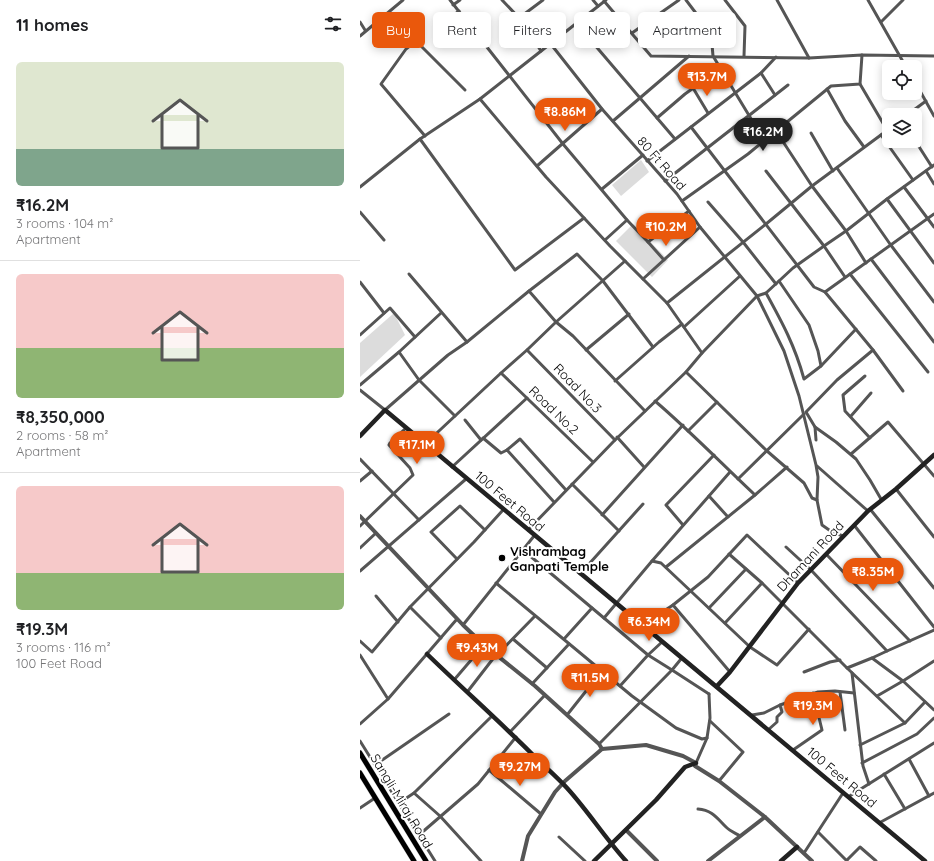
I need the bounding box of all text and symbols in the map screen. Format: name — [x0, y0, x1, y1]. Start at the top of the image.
chip: Buy — [372, 12, 425, 48]
chip: Rent — [433, 12, 491, 48]
chip: Filters — [499, 12, 566, 48]
chip: New — [574, 12, 630, 48]
chip: Apartment — [638, 12, 736, 48]
icon: filters — [322, 13, 344, 35]
text: 11 homes — [16, 14, 88, 35]
map controls — [882, 60, 922, 148]
button: locate — [882, 60, 922, 100]
pin: ₹13.7M — [674, 63, 740, 97]
text: ₹13.7M — [687, 68, 727, 84]
icon: home — [144, 88, 216, 160]
pin: ₹8.86M — [532, 98, 598, 132]
text: ₹8.86M — [544, 103, 586, 119]
button: layers — [882, 108, 922, 148]
pin: ₹16.2M — [730, 118, 796, 152]
text: ₹16.2M — [743, 123, 783, 139]
street label: 80 Ft Road — [634, 133, 690, 193]
text: ₹16.2M — [16, 194, 69, 215]
pin: ₹10.2M — [633, 213, 699, 247]
text: 3 rooms · 104 m² — [16, 215, 113, 231]
text: ₹10.2M — [645, 218, 687, 234]
text: Apartment — [16, 231, 81, 247]
icon: home — [144, 300, 216, 372]
street label: Road No.3 — [551, 360, 606, 416]
street label: Road No.2 — [526, 382, 582, 438]
text: ₹8,350,000 — [16, 406, 105, 427]
text: 2 rooms · 58 m² — [16, 427, 108, 443]
pin: ₹17.1M — [384, 431, 450, 465]
text: ₹17.1M — [399, 436, 435, 452]
text: Apartment — [16, 443, 81, 459]
street label: 100 Feet Road — [472, 467, 548, 535]
icon: home — [144, 512, 216, 584]
street label: Dhamani Road — [773, 517, 847, 595]
place label: Vishrambag Ganpati Temple — [510, 543, 609, 574]
marker: Vishrambag Ganpati Temple — [497, 553, 507, 563]
pin: ₹8.35M — [840, 558, 906, 592]
text: ₹8.35M — [852, 563, 894, 579]
pin: ₹6.34M — [616, 608, 682, 642]
text: ₹6.34M — [628, 613, 670, 629]
text: ₹19.3M — [16, 618, 68, 639]
pin: ₹9.43M — [444, 634, 510, 668]
text: 3 rooms · 116 m² — [16, 639, 111, 655]
text: ₹9.43M — [456, 639, 498, 655]
text: 100 Feet Road — [16, 655, 102, 671]
pin: ₹11.5M — [557, 664, 623, 698]
text: ₹11.5M — [571, 669, 609, 685]
pin: ₹19.3M — [780, 692, 846, 726]
text: ₹19.3M — [793, 697, 833, 713]
street label: 100 Feet Road — [804, 743, 880, 811]
street label: Sangli-Miraj Road — [368, 751, 436, 851]
pin: ₹9.27M — [487, 753, 553, 787]
text: ₹9.27M — [499, 758, 541, 774]

